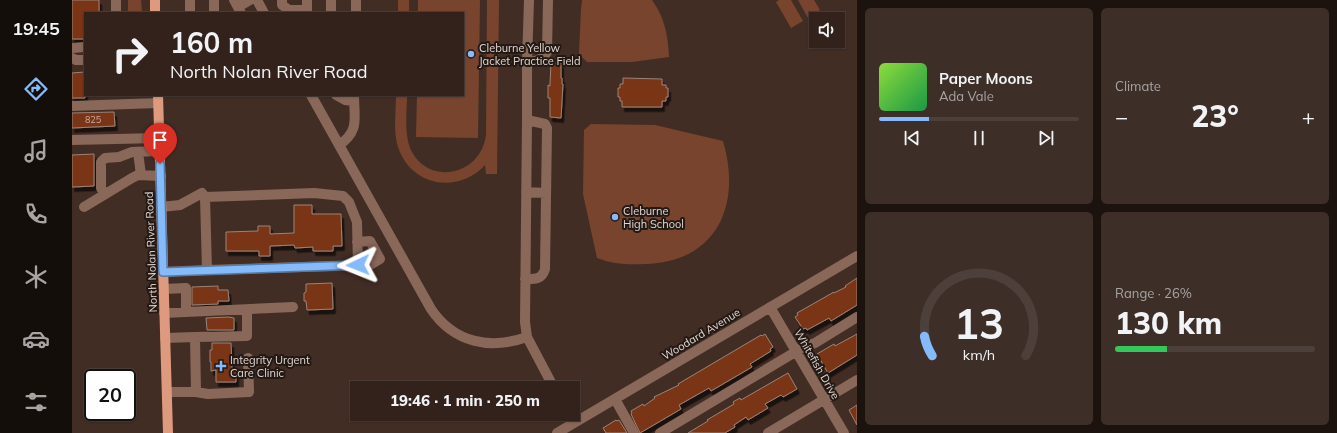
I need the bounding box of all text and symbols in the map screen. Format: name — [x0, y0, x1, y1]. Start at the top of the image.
map controls — [809, 12, 845, 48]
button: sound — [809, 12, 845, 48]
text: 19:45 — [12, 17, 60, 40]
text: 160 m — [170, 25, 253, 60]
icon: right — [104, 28, 156, 80]
place label: Cleburne Yellow Jacket Practice Field — [479, 41, 581, 68]
marker: Cleburne Yellow Jacket Practice Field — [466, 49, 476, 59]
text: North Nolan River Road — [170, 60, 368, 83]
text: Paper Moons — [939, 69, 1033, 88]
icon: directions — [22, 75, 50, 103]
text: Climate — [1115, 78, 1161, 94]
text: Ada Vale — [939, 88, 994, 104]
text: 23° — [1191, 97, 1239, 135]
text: − — [1115, 103, 1128, 131]
text: + — [1302, 103, 1315, 131]
house number: 825 — [85, 114, 102, 125]
pin — [143, 123, 177, 164]
icon: previous — [901, 127, 923, 149]
icon: pause — [968, 127, 990, 149]
icon: next — [1035, 127, 1057, 149]
icon: arrive — [149, 129, 171, 151]
icon: music — [22, 137, 50, 165]
street label: North Nolan River Road — [142, 191, 160, 313]
icon: phone — [22, 200, 50, 228]
place label: Cleburne High School — [623, 204, 684, 231]
marker: Cleburne High School — [610, 212, 620, 222]
position arrow — [337, 244, 379, 286]
icon: climate — [22, 263, 50, 291]
text: Range · 26% — [1115, 285, 1192, 301]
text: 13 — [954, 297, 1004, 349]
text: 130 km — [1115, 304, 1222, 342]
street label: Woodard Avenue — [659, 305, 743, 363]
icon: car — [22, 325, 50, 353]
street label: Whitefish Drive — [791, 326, 843, 402]
text: km/h — [963, 346, 995, 364]
place label: Integrity Urgent Care Clinic — [230, 353, 310, 380]
marker: Integrity Urgent Care Clinic — [215, 360, 227, 372]
speed limit sign: 20 — [84, 369, 136, 421]
icon: filters — [22, 388, 50, 416]
text: 19:46 · 1 min · 250 m — [390, 391, 540, 410]

